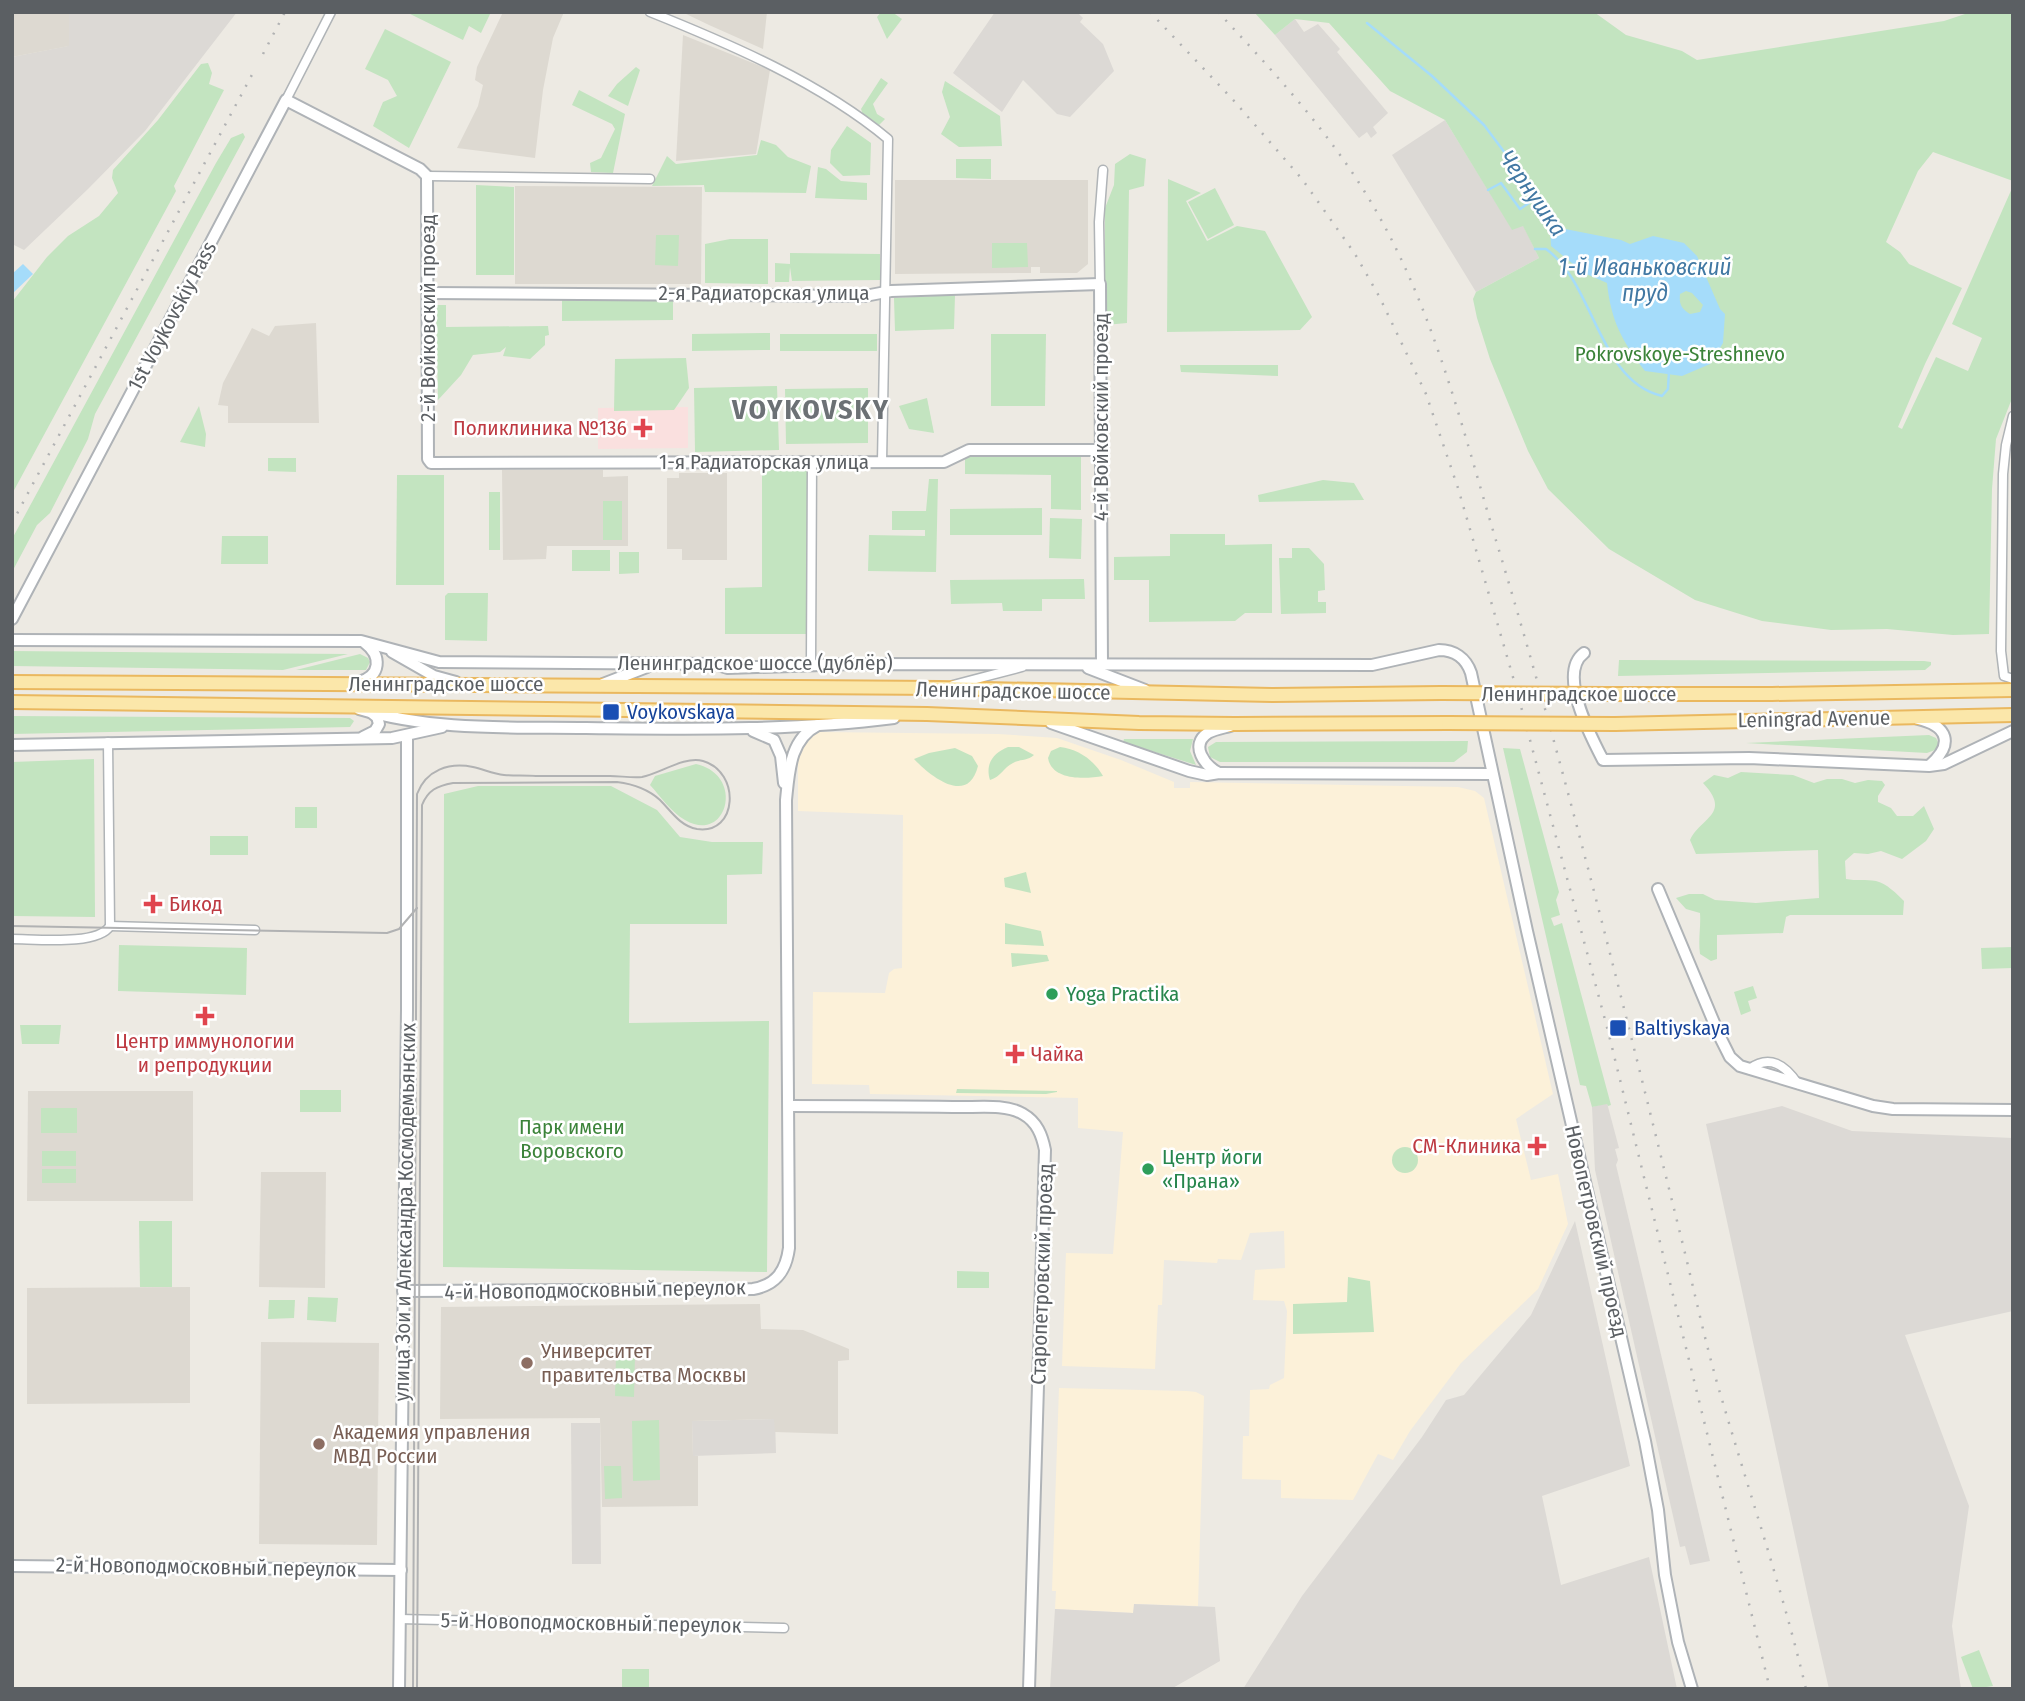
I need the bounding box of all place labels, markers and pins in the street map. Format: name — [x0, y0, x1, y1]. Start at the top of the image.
place label: Поликлиника №136 — [453, 415, 627, 441]
marker: Поликлиника №136 — [633, 418, 653, 438]
place label: Voykovskaya — [627, 699, 735, 725]
marker: Voykovskaya — [601, 702, 621, 722]
place label: Бикод — [169, 891, 222, 917]
marker: Бикод — [143, 894, 163, 914]
place label: Yoga Practika — [1066, 981, 1179, 1007]
marker: Yoga Practika — [1044, 986, 1060, 1002]
marker: Центр иммунологии и репродукции — [195, 1006, 215, 1026]
place label: Baltiyskaya — [1634, 1015, 1730, 1041]
marker: Baltiyskaya — [1608, 1018, 1628, 1038]
place label: Центр иммунологии и репродукции — [115, 1028, 295, 1078]
place label: Чайка — [1031, 1041, 1084, 1067]
marker: Чайка — [1005, 1044, 1025, 1064]
place label: СМ-Клиника — [1412, 1133, 1521, 1159]
marker: СМ-Клиника — [1527, 1136, 1547, 1156]
place label: Центр йоги «Прана» — [1162, 1144, 1263, 1194]
marker: Центр йоги «Прана» — [1140, 1161, 1156, 1177]
place label: Университет правительства Москвы — [540, 1338, 746, 1388]
marker: Университет правительства Москвы — [519, 1355, 535, 1371]
place label: Академия управления МВД России — [333, 1419, 530, 1469]
marker: Академия управления МВД России — [311, 1436, 327, 1452]

